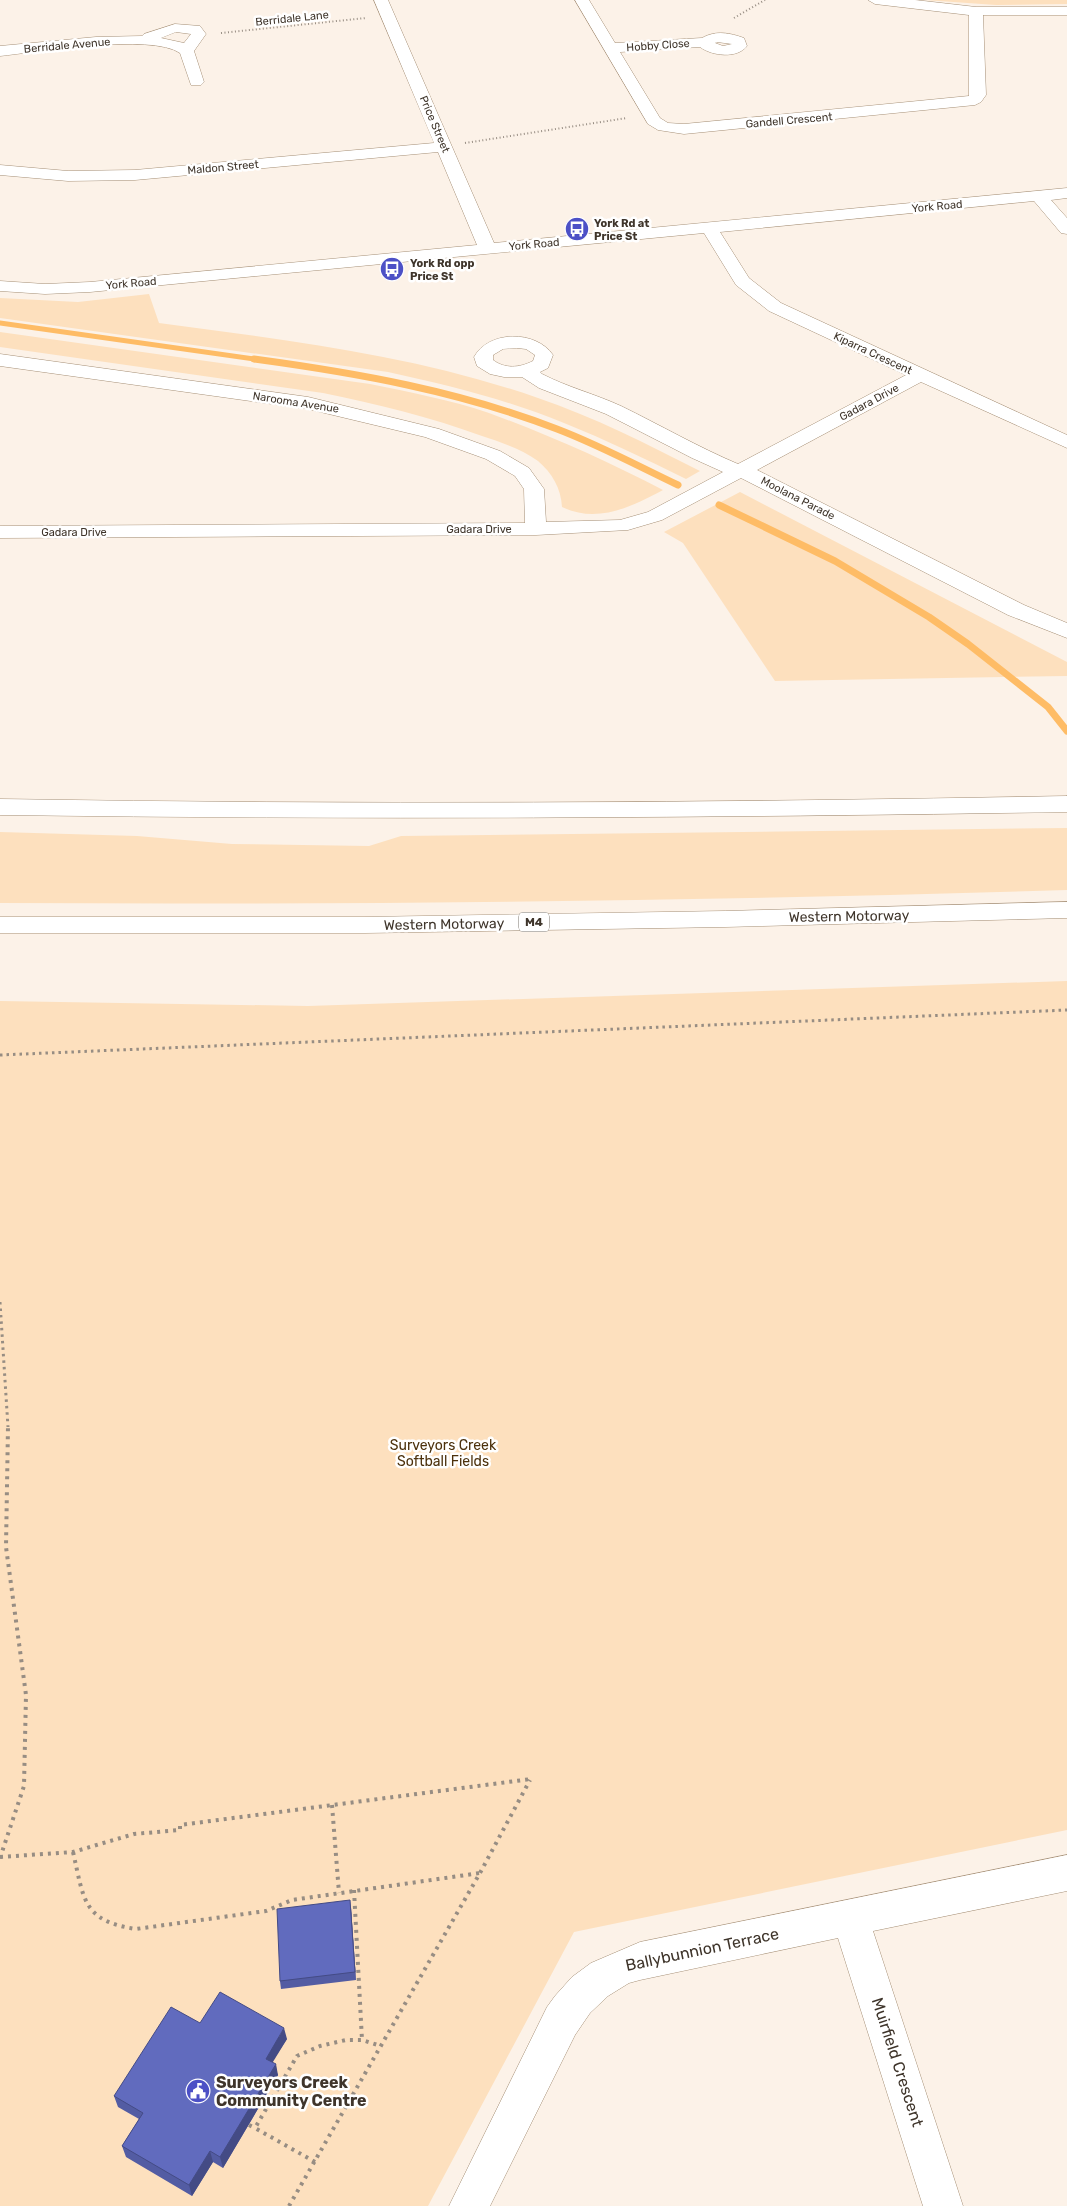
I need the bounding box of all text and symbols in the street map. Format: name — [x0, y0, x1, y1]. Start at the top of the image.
street label: Berridale Lane — [255, 8, 329, 29]
street label: Berridale Avenue — [23, 35, 111, 56]
street label: Hobby Close — [626, 37, 690, 54]
street label: Price Street — [417, 94, 453, 155]
street label: Gandell Crescent — [745, 110, 834, 131]
street label: Maldon Street — [187, 158, 260, 177]
street label: York Road — [911, 198, 963, 215]
bus stop icon: York Rd at Price St — [564, 216, 590, 242]
place label: York Rd at Price St — [594, 217, 649, 243]
street label: York Road — [508, 236, 560, 253]
bus stop icon: York Rd opp Price St — [379, 256, 405, 282]
place label: York Rd opp Price St — [410, 257, 474, 283]
street label: York Road — [105, 275, 157, 292]
street label: Kiparra Crescent — [831, 330, 915, 378]
street label: Gadara Drive — [837, 381, 901, 424]
street label: Narooma Avenue — [252, 389, 340, 416]
street label: Moolana Parade — [759, 474, 837, 523]
street label: Gadara Drive — [446, 523, 512, 536]
street label: Gadara Drive — [41, 526, 107, 539]
street label: Western Motorway — [789, 907, 910, 926]
road number: M4 — [519, 912, 549, 932]
street label: Western Motorway — [384, 915, 505, 934]
park label: Surveyors Creek Softball Fields — [390, 1437, 497, 1470]
street label: Ballybunnion Terrace — [624, 1924, 781, 1975]
street label: Muirfield Crescent — [868, 1995, 927, 2129]
place label: Surveyors Creek Community Centre — [216, 2073, 367, 2110]
public building icon: Surveyors Creek Community Centre — [185, 2078, 211, 2104]

